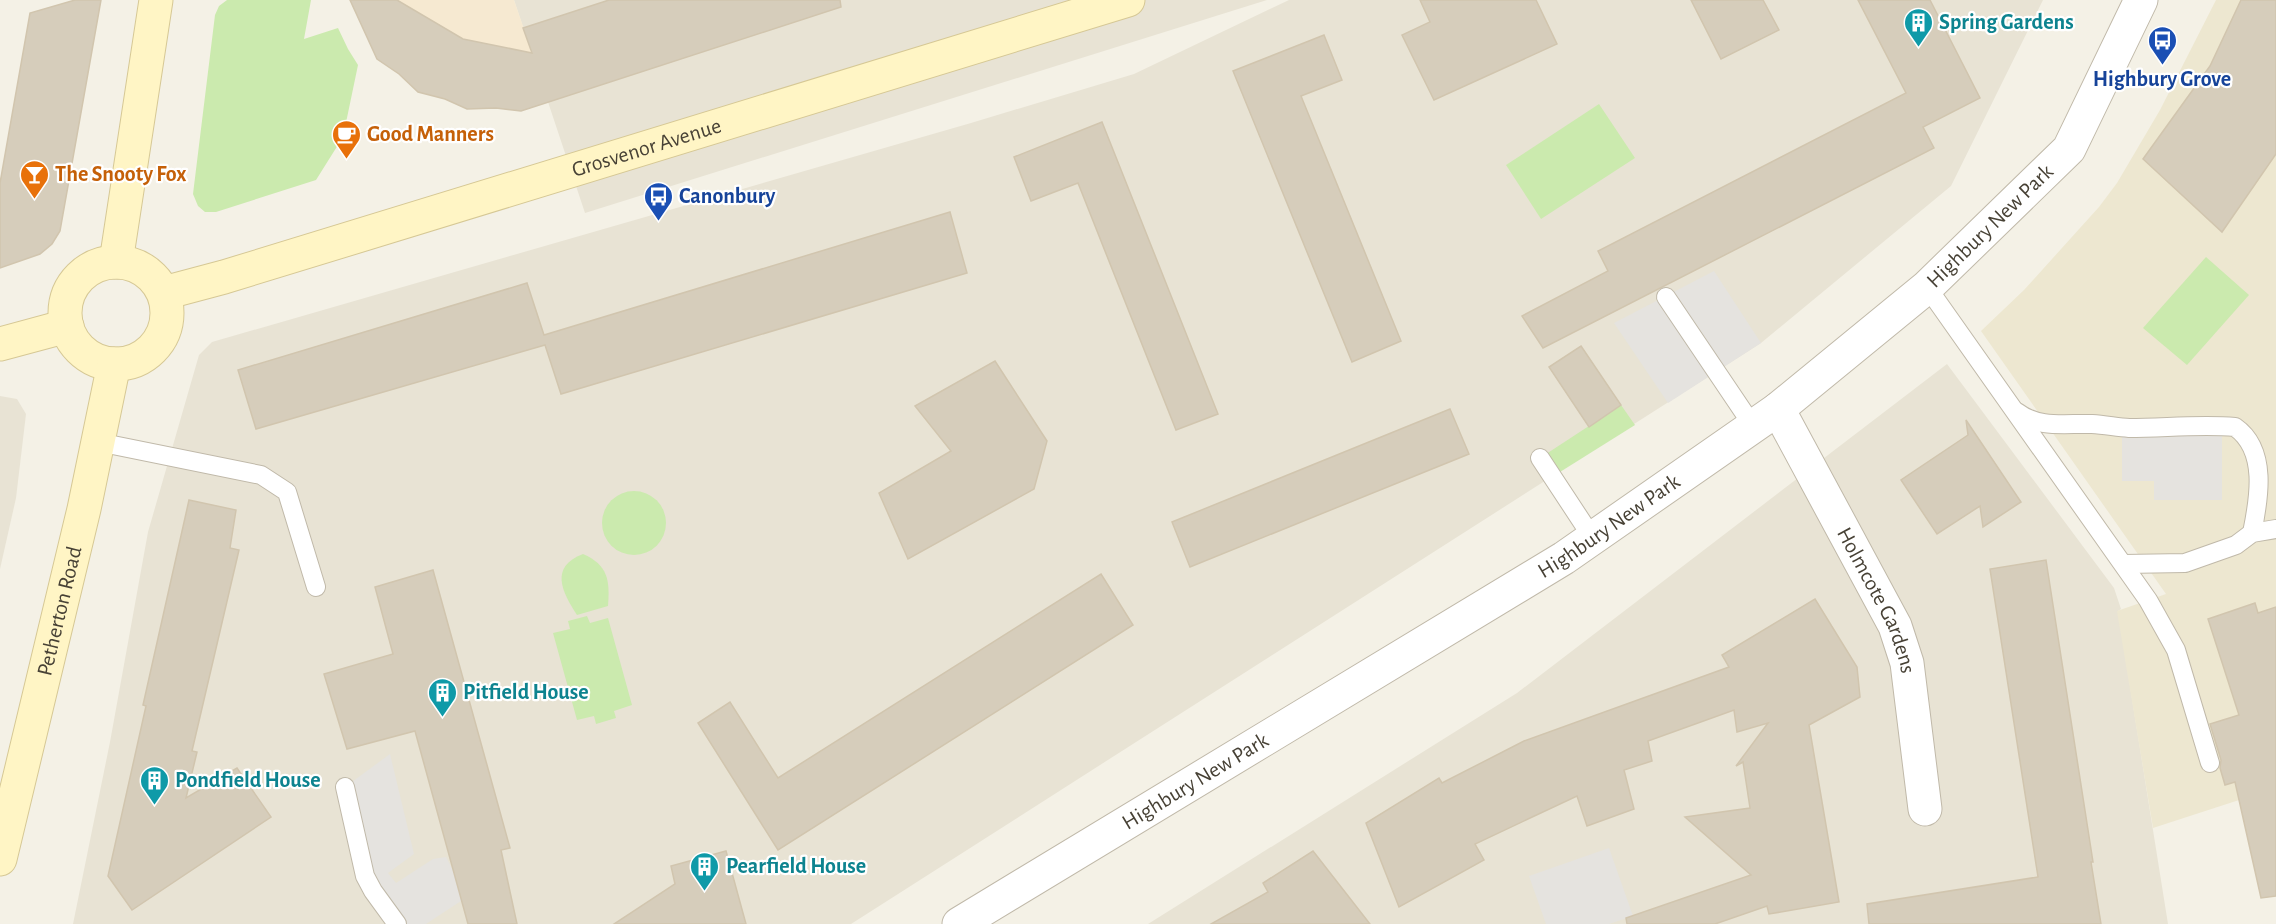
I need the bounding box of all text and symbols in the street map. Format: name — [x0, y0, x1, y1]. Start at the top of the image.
building icon: Spring Gardens — [1902, 6, 1934, 48]
place label: Spring Gardens — [1939, 11, 2074, 33]
bus stop icon: Highbury Grove — [2146, 24, 2178, 66]
place label: Highbury Grove — [2093, 68, 2231, 91]
street label: Grosvenor Avenue — [569, 114, 724, 181]
cafe icon: Good Manners — [330, 118, 362, 160]
place label: Good Manners — [367, 123, 494, 145]
bar icon: The Snooty Fox — [18, 158, 50, 200]
street label: Highbury New Park — [1922, 160, 2057, 292]
place label: The Snooty Fox — [55, 163, 186, 186]
bus stop icon: Canonbury — [642, 180, 674, 222]
place label: Canonbury — [679, 185, 775, 208]
street label: Highbury New Park — [1534, 470, 1684, 582]
street label: Holmcote Gardens — [1833, 524, 1919, 675]
street label: Petherton Road — [33, 544, 86, 678]
building icon: Pitfield House — [426, 676, 458, 718]
place label: Pitfield House — [463, 681, 589, 703]
street label: Highbury New Park — [1118, 729, 1272, 834]
building icon: Pondfield House — [138, 764, 170, 806]
place label: Pondfield House — [175, 769, 321, 791]
building icon: Pearfield House — [689, 850, 721, 892]
place label: Pearfield House — [726, 855, 866, 877]

